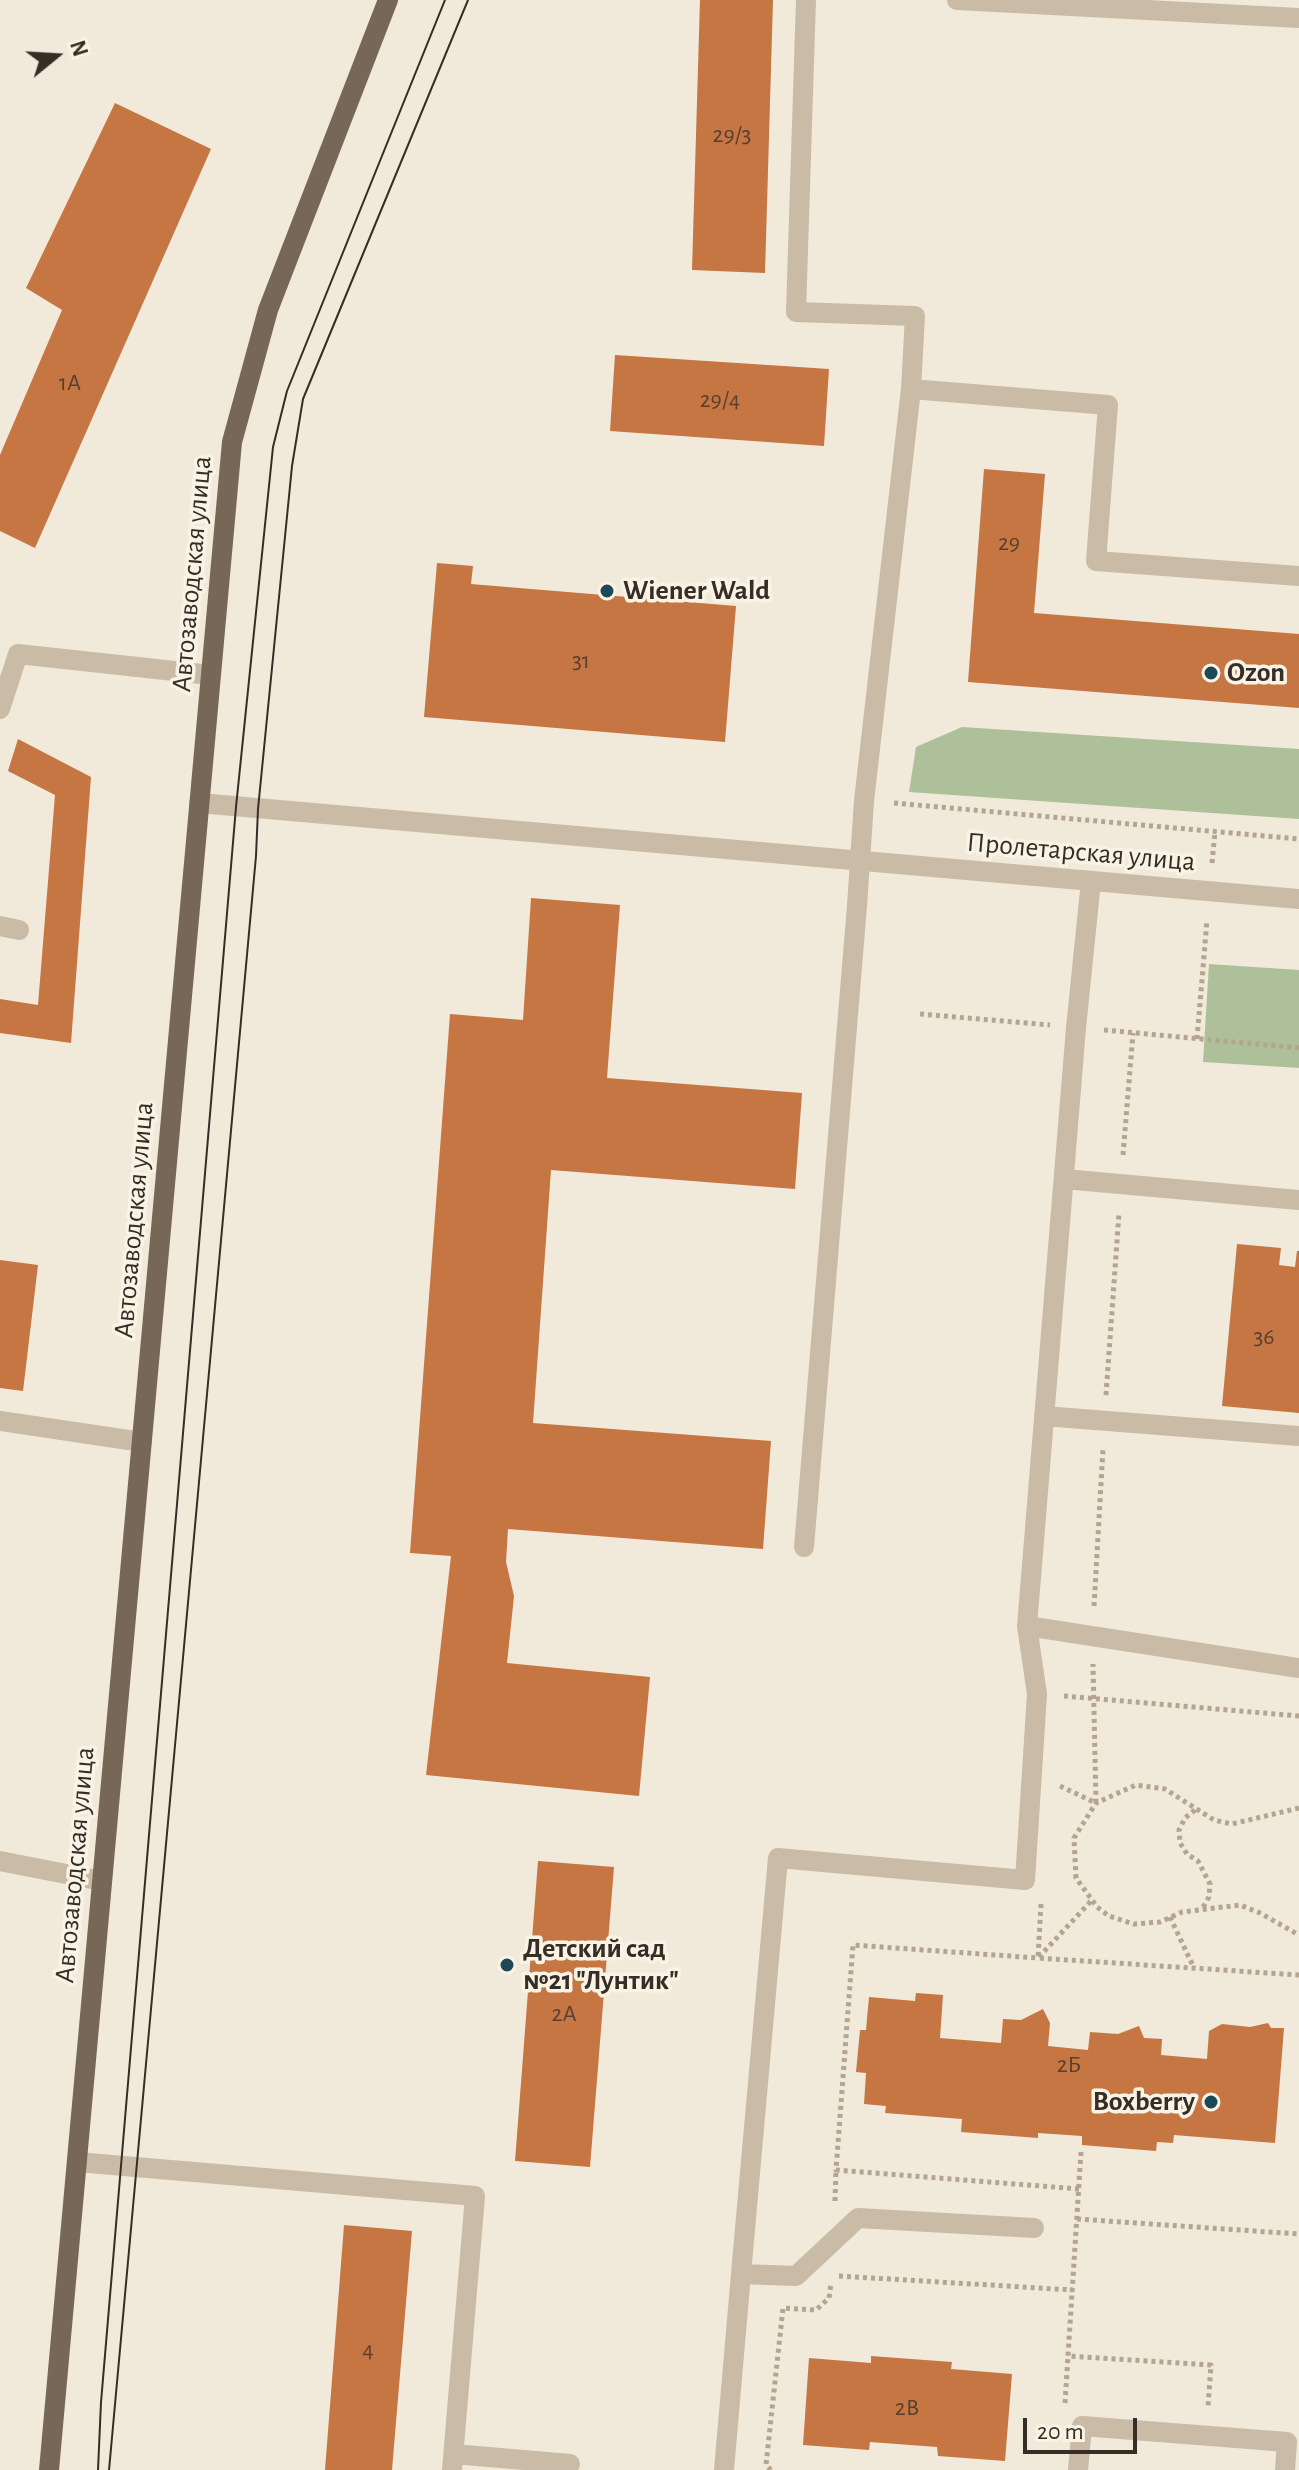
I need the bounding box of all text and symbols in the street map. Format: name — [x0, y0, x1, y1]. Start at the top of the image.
north arrow — [16, 16, 96, 96]
text: N — [66, 38, 92, 59]
house number: 29/3 — [713, 121, 751, 149]
house number: 1А — [59, 369, 81, 397]
house number: 29/4 — [700, 386, 740, 414]
street label: Автозаводская улица — [165, 455, 219, 693]
house number: 29 — [998, 529, 1020, 557]
place label: Wiener Wald — [623, 574, 770, 608]
marker: Wiener Wald — [598, 582, 616, 600]
house number: 31 — [572, 647, 590, 675]
place label: Ozon — [1227, 656, 1285, 690]
marker: Ozon — [1202, 664, 1220, 682]
street label: Пролетарская улица — [965, 825, 1197, 879]
street label: Автозаводская улица — [107, 1101, 161, 1339]
house number: 36 — [1253, 1323, 1275, 1351]
street label: Автозаводская улица — [48, 1746, 102, 1984]
place label: Детский сад №21 "Лунтик" — [523, 1932, 679, 1998]
marker: Детский сад №21 "Лунтик" — [498, 1956, 516, 1974]
house number: 2А — [551, 2000, 577, 2028]
house number: 2Б — [1057, 2051, 1081, 2079]
place label: Boxberry — [1093, 2085, 1195, 2119]
marker: Boxberry — [1202, 2093, 1220, 2111]
house number: 4 — [362, 2336, 374, 2364]
house number: 2В — [895, 2394, 919, 2422]
scale bar — [1027, 2402, 1141, 2452]
text: 20 m — [1037, 2420, 1084, 2444]

